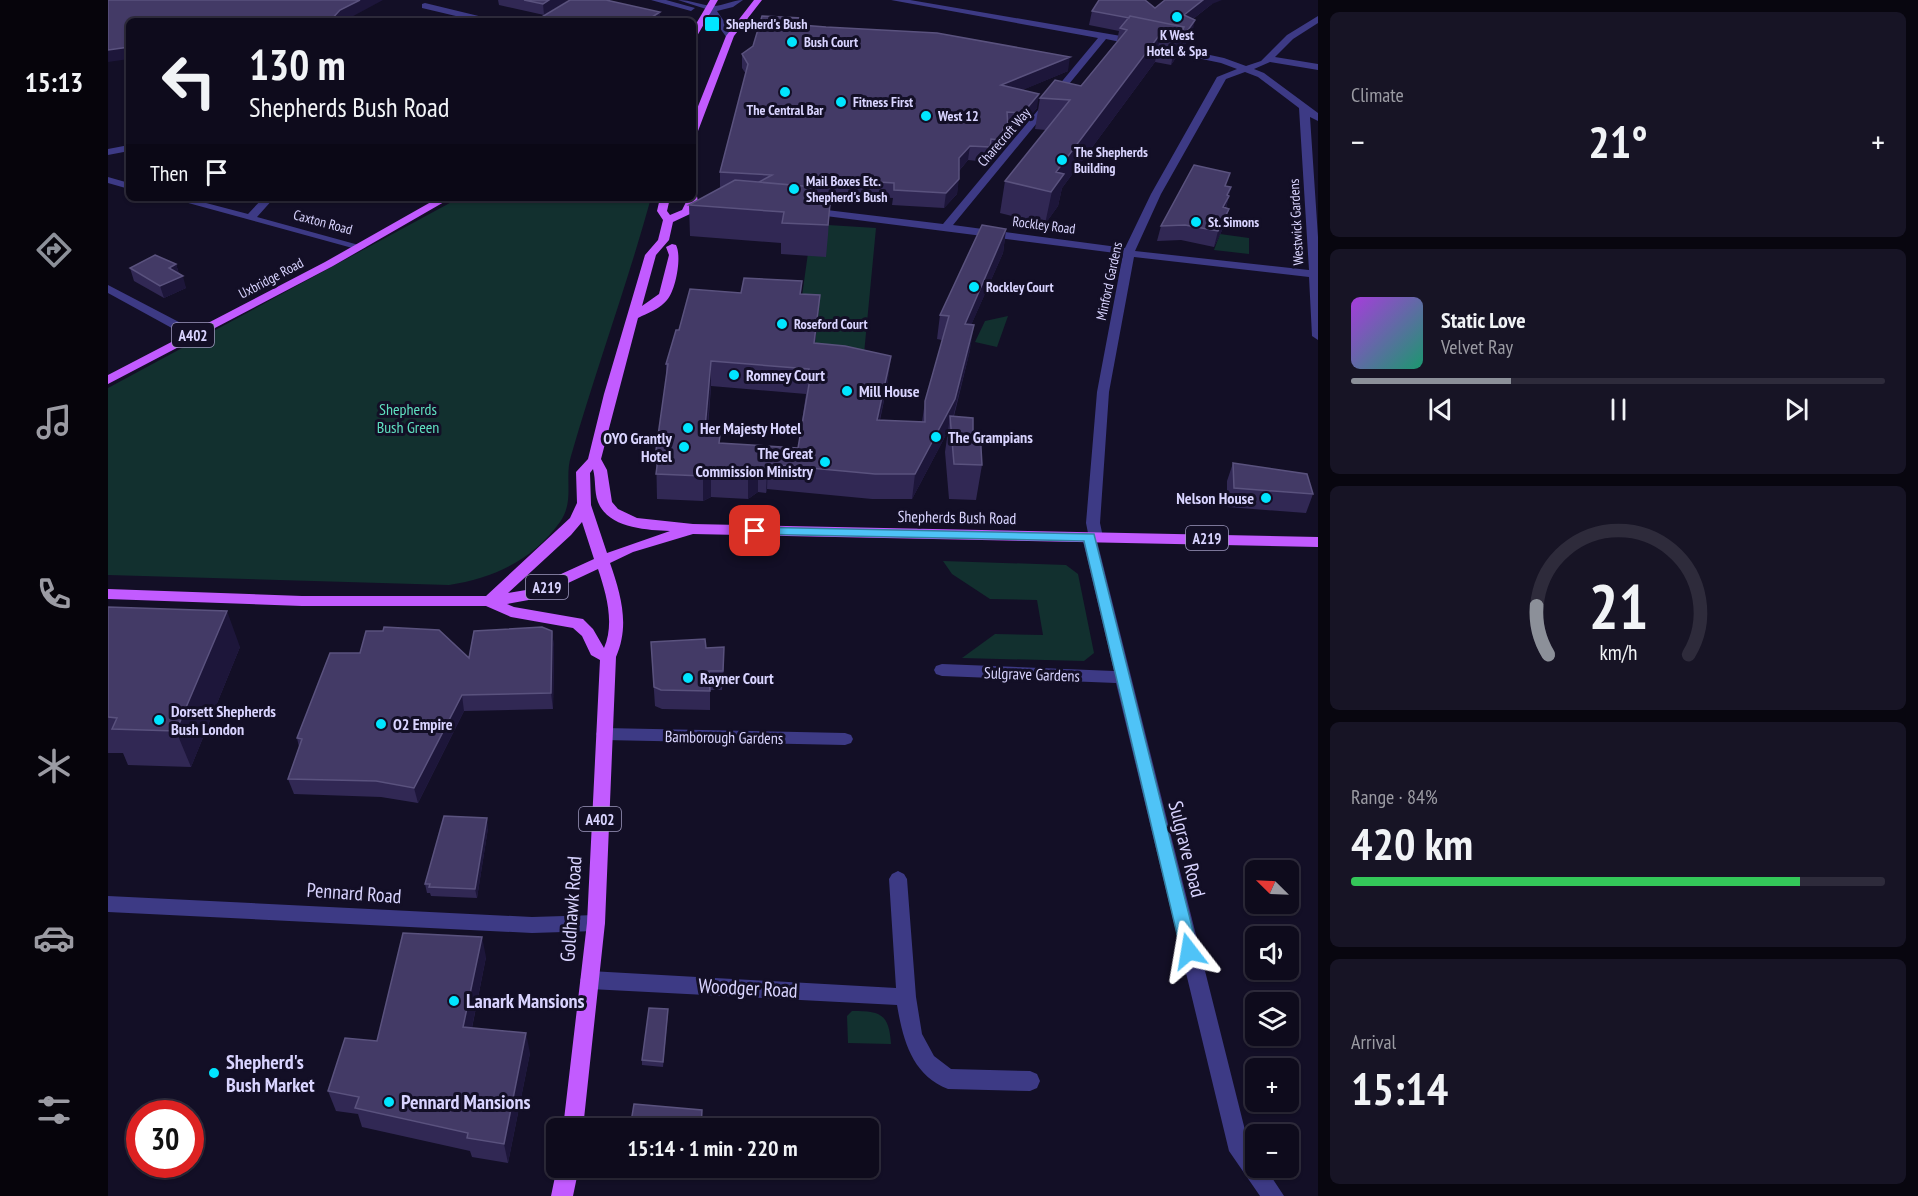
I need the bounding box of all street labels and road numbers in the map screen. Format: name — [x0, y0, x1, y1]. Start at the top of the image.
street label: Charecroft Way — [974, 103, 1035, 170]
street label: Westwick Gardens — [1285, 178, 1307, 266]
street label: Caxton Road — [292, 205, 354, 239]
street label: Rockley Road — [1012, 212, 1076, 238]
street label: Minford Gardens — [1092, 240, 1126, 322]
street label: Uxbridge Road — [236, 253, 306, 303]
road number: A402 — [172, 323, 214, 347]
street label: Shepherds Bush Road — [897, 506, 1017, 528]
road number: A219 — [1186, 526, 1228, 550]
road number: A219 — [526, 575, 568, 599]
street label: Sulgrave Gardens — [984, 662, 1080, 686]
street label: Bamborough Gardens — [665, 726, 783, 748]
street label: Sulgrave Road — [1162, 798, 1212, 900]
road number: A402 — [579, 807, 621, 831]
street label: Goldhawk Road — [554, 855, 588, 963]
street label: Pennard Road — [306, 877, 402, 909]
street label: Woodger Road — [698, 972, 798, 1004]

